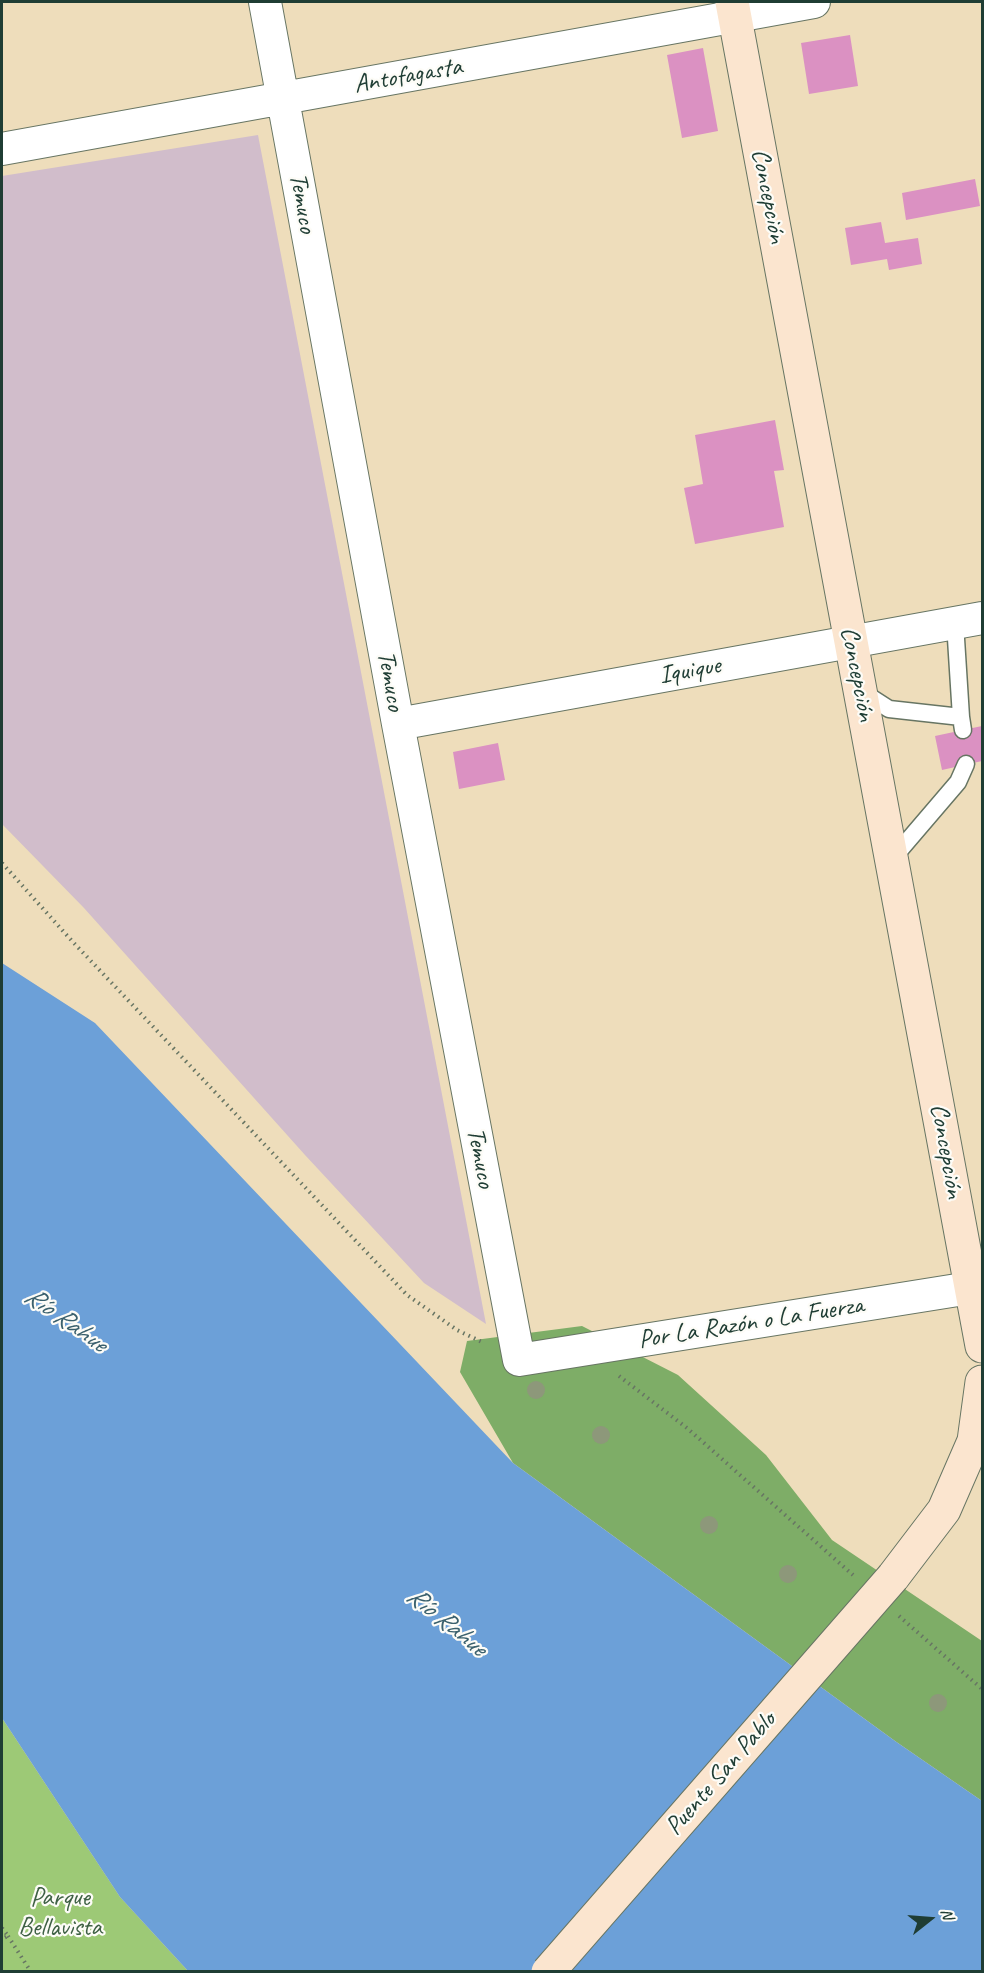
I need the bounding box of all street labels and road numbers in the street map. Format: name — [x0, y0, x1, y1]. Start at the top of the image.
street label: Antofagasta — [352, 51, 464, 101]
street label: Concepción — [744, 146, 792, 246]
street label: Temuco — [281, 170, 323, 236]
street label: Concepción — [833, 624, 881, 724]
street label: Temuco — [369, 648, 411, 714]
street label: Iquique — [657, 650, 723, 692]
street label: Concepción — [922, 1101, 970, 1201]
street label: Temuco — [459, 1125, 501, 1191]
street label: Por La Razón o La Fuerza — [636, 1290, 866, 1356]
street label: Puente San Pablo — [659, 1706, 783, 1842]

